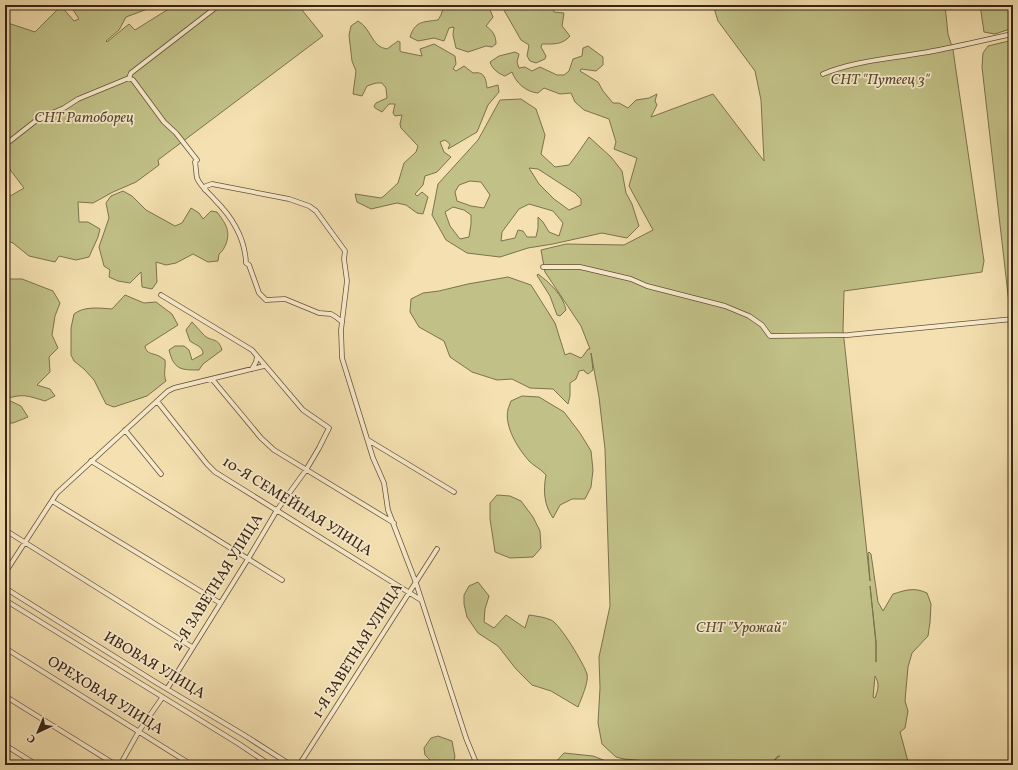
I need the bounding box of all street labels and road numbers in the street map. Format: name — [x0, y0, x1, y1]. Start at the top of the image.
street label: 10-Я СЕМЕЙНАЯ УЛИЦА — [218, 452, 377, 562]
street label: 2-Я ЗАВЕТНАЯ УЛИЦА — [167, 510, 269, 656]
street label: 1-Я ЗАВЕТНАЯ УЛИЦА — [308, 579, 408, 723]
street label: ИВОВАЯ УЛИЦА — [99, 627, 209, 705]
street label: ОРЕХОВАЯ УЛИЦА — [43, 652, 168, 741]

